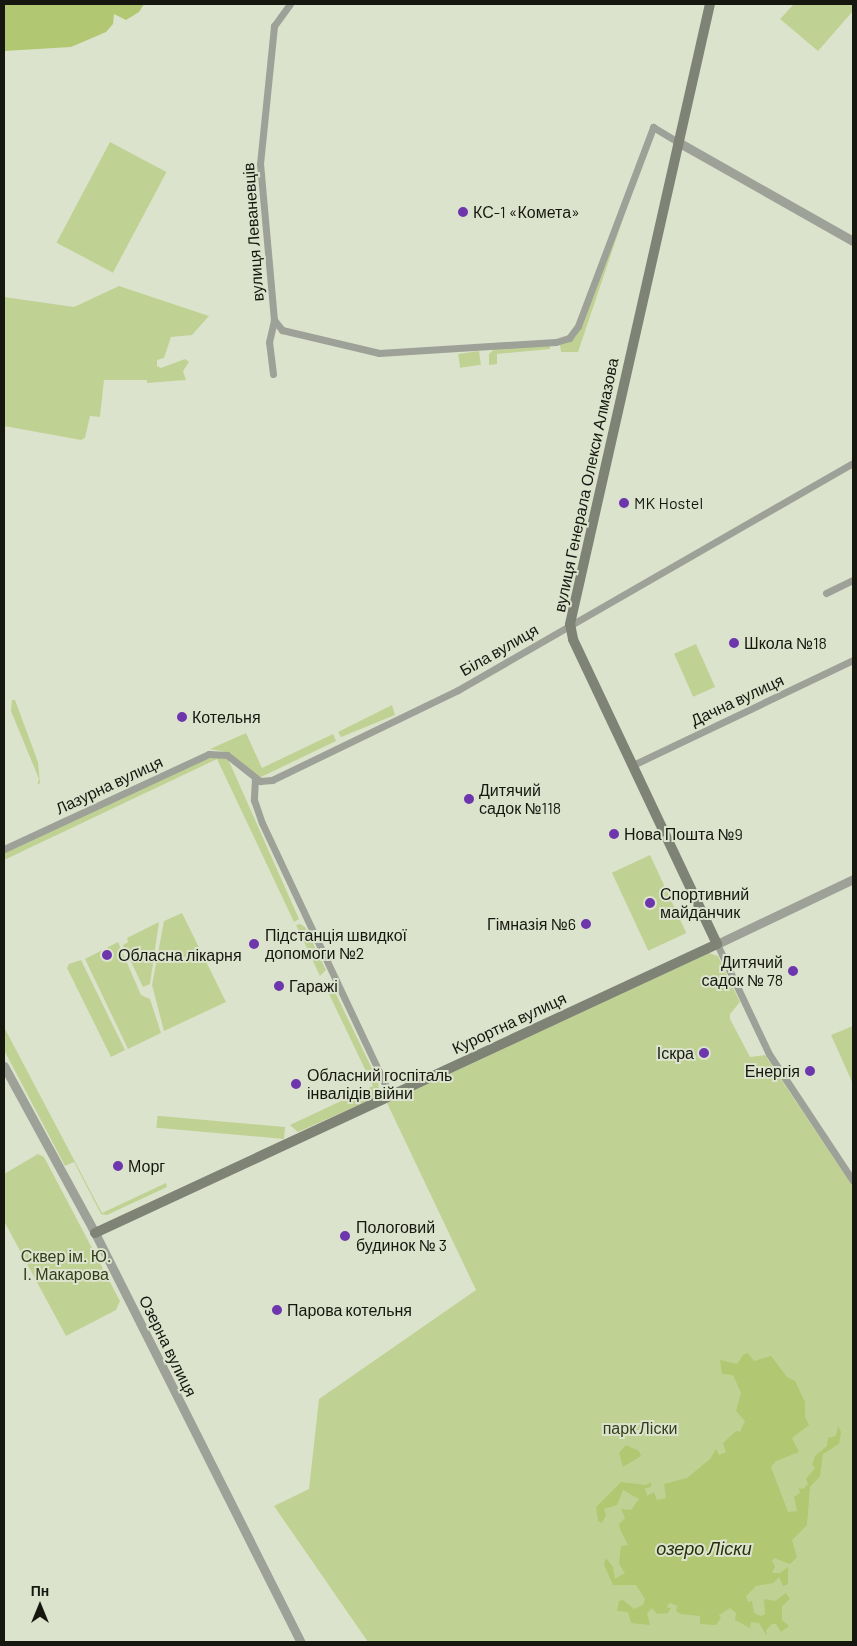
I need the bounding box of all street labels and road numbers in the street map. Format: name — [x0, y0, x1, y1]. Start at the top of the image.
street label: вулиця Леваневців — [239, 162, 267, 302]
street label: вулиця Генерала Олекси Алмазова — [550, 356, 622, 614]
street label: Біла вулиця — [456, 620, 542, 680]
street label: Дачна вулиця — [687, 670, 787, 730]
street label: Лазурна вулиця — [52, 752, 166, 818]
street label: Курортна вулиця — [449, 988, 569, 1058]
street label: Озерна вулиця — [135, 1292, 201, 1400]

